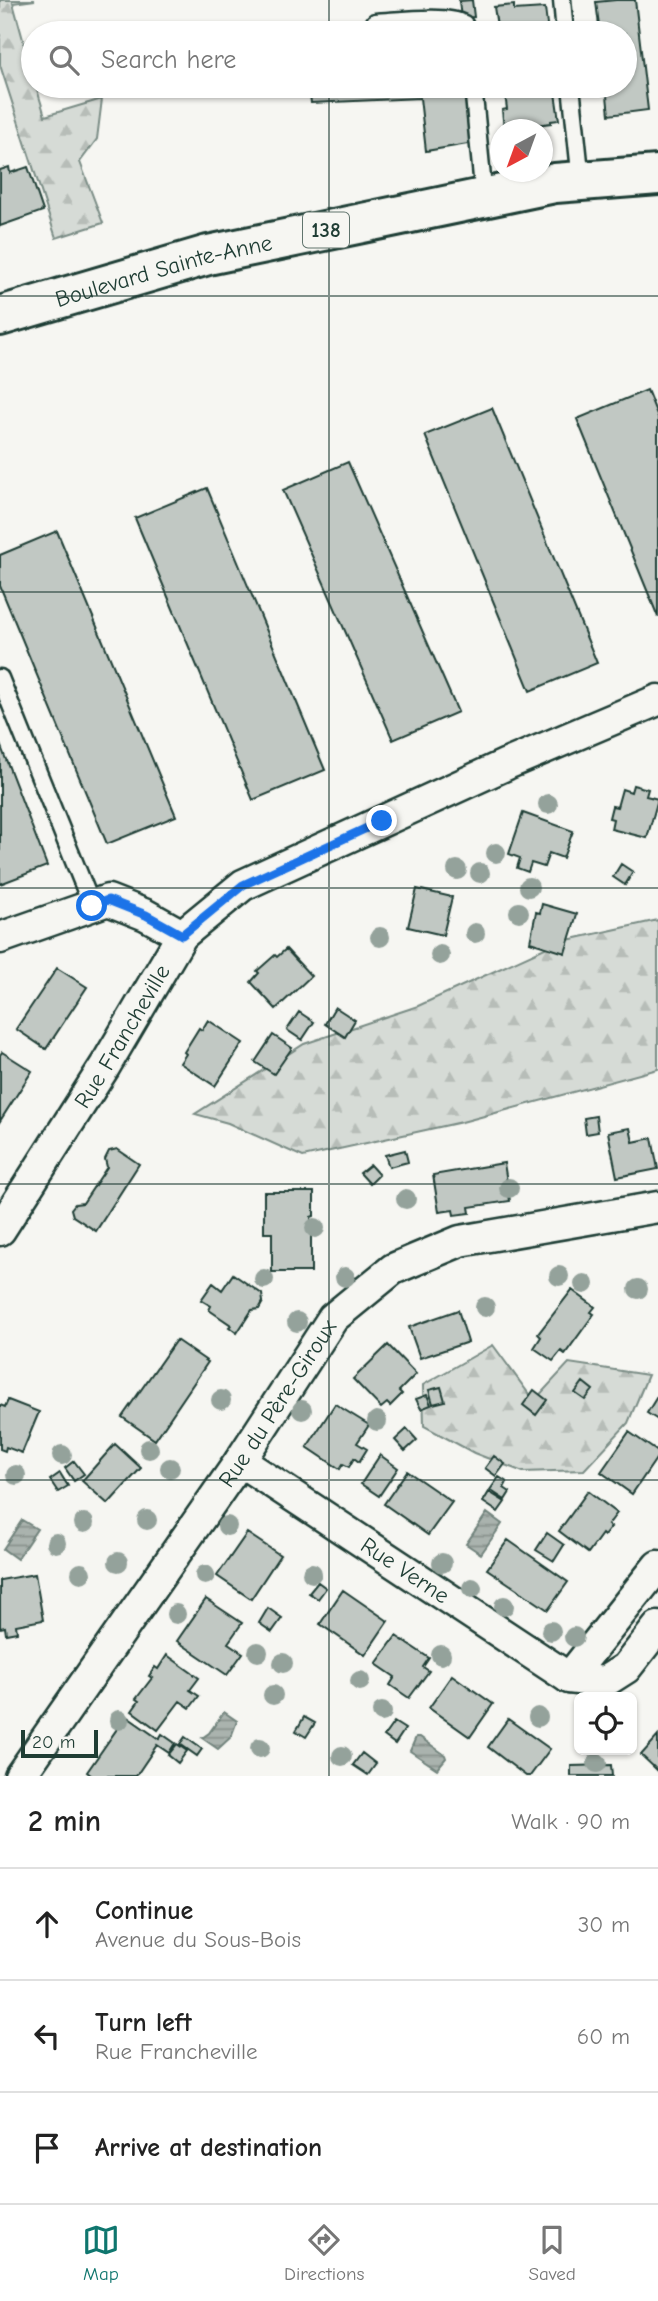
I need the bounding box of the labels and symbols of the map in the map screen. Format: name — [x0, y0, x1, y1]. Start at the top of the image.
north arrow — [490, 119, 553, 182]
road number: 138 — [303, 212, 349, 247]
street label: Boulevard Sainte-Anne — [52, 229, 275, 313]
route end — [366, 805, 397, 836]
route start — [76, 890, 107, 921]
street label: Rue Francheville — [68, 959, 175, 1113]
street label: Rue du Père-Giroux — [213, 1314, 342, 1492]
street label: Rue Verne — [356, 1531, 455, 1609]
scale bar — [21, 1727, 98, 1759]

